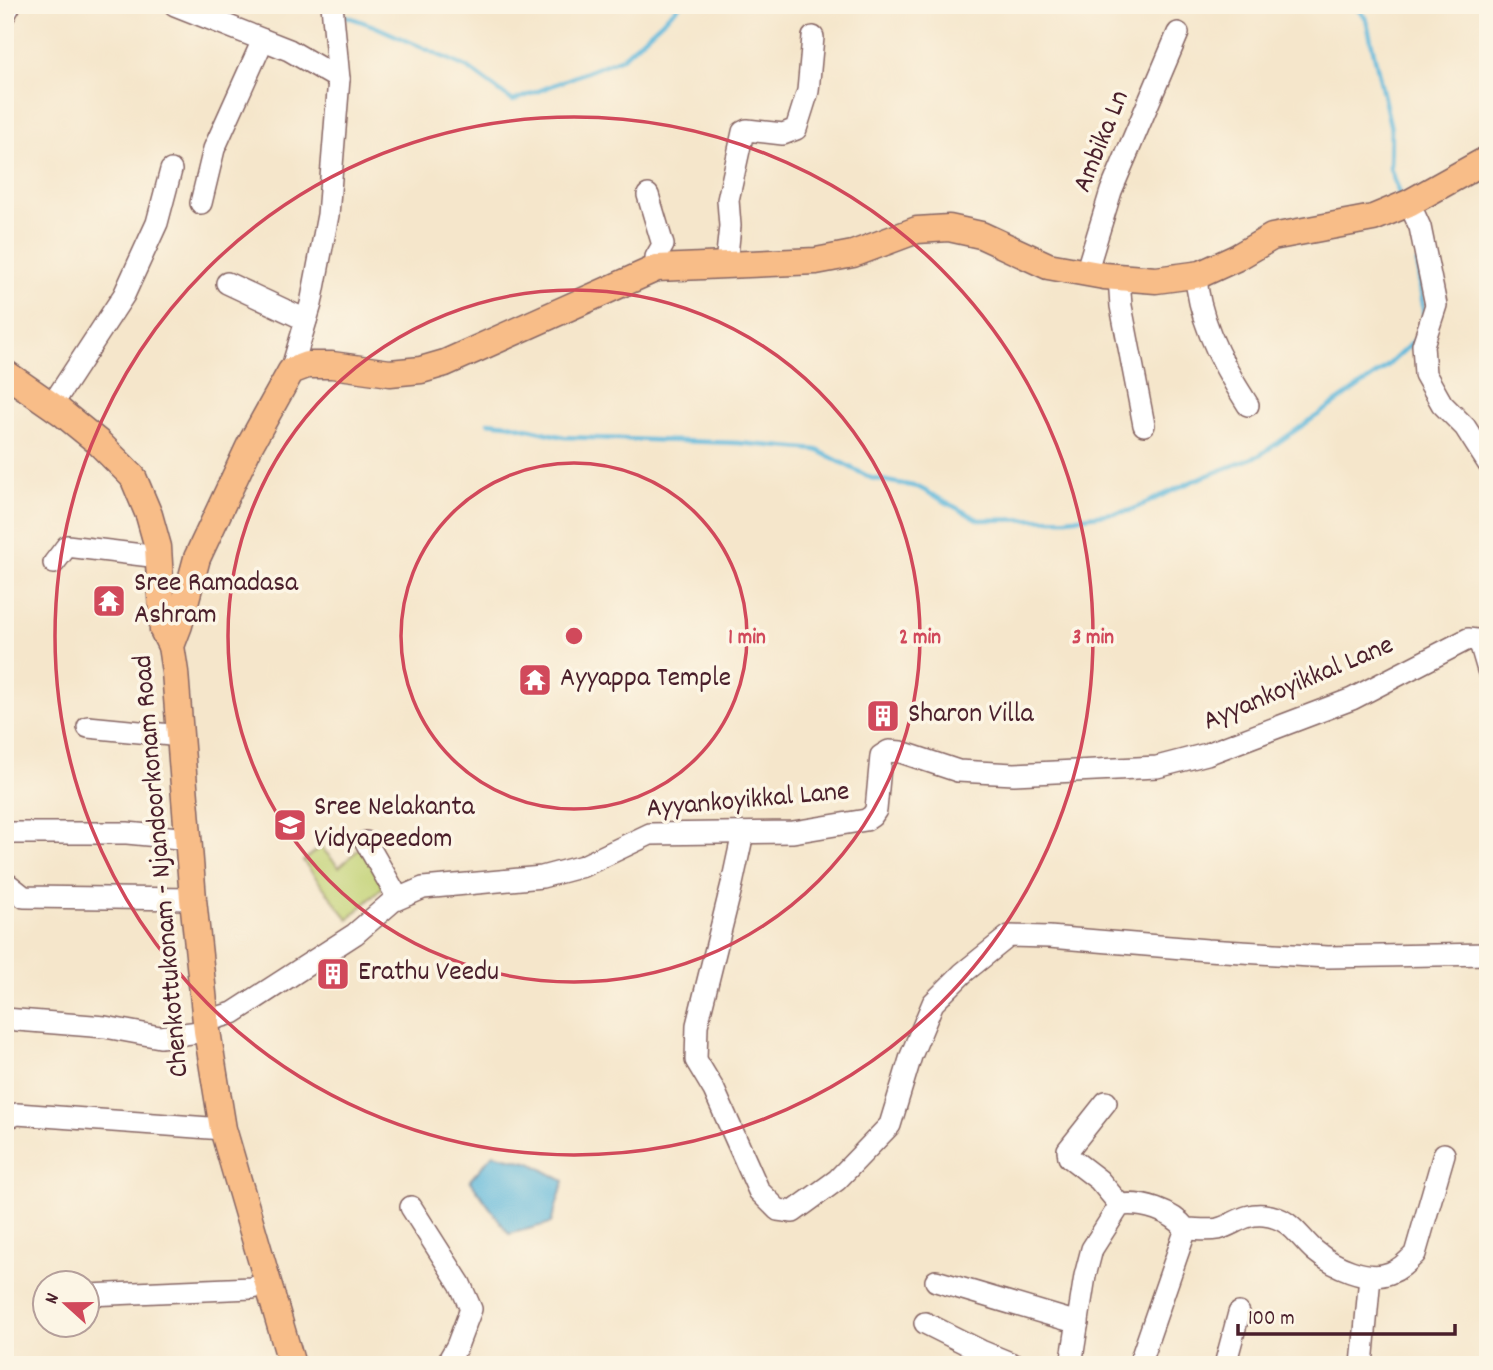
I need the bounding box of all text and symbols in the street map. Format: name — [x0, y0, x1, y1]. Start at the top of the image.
street label: Ambika Ln — [1064, 85, 1142, 199]
place label: Sree Ramadasa Ashram — [134, 565, 299, 637]
temple icon: Sree Ramadasa Ashram — [90, 582, 128, 620]
centre of rings — [562, 624, 586, 648]
text: 1 min — [728, 624, 766, 654]
text: 2 min — [899, 624, 941, 654]
text: 3 min — [1072, 624, 1114, 654]
street label: Ayyankoyikkal Lane — [1198, 627, 1400, 743]
street label: Chenkottukonam - Njandoorkonam Road — [125, 653, 201, 1079]
place label: Ayyappa Temple — [560, 660, 731, 700]
temple icon: Ayyappa Temple — [516, 661, 554, 699]
place label: Sharon Villa — [908, 696, 1034, 736]
building icon: Sharon Villa — [864, 697, 902, 735]
street label: Ayyankoyikkal Lane — [645, 773, 851, 831]
place label: Sree Nelakanta Vidyapeedom — [314, 789, 476, 861]
school or university icon: Sree Nelakanta Vidyapeedom — [271, 806, 309, 844]
place label: Erathu Veedu — [358, 954, 499, 994]
building icon: Erathu Veedu — [314, 955, 352, 993]
north arrow — [32, 1268, 102, 1338]
text: N — [39, 1290, 68, 1308]
scale bar — [1238, 1293, 1454, 1337]
text: 100 m — [1248, 1305, 1295, 1335]

